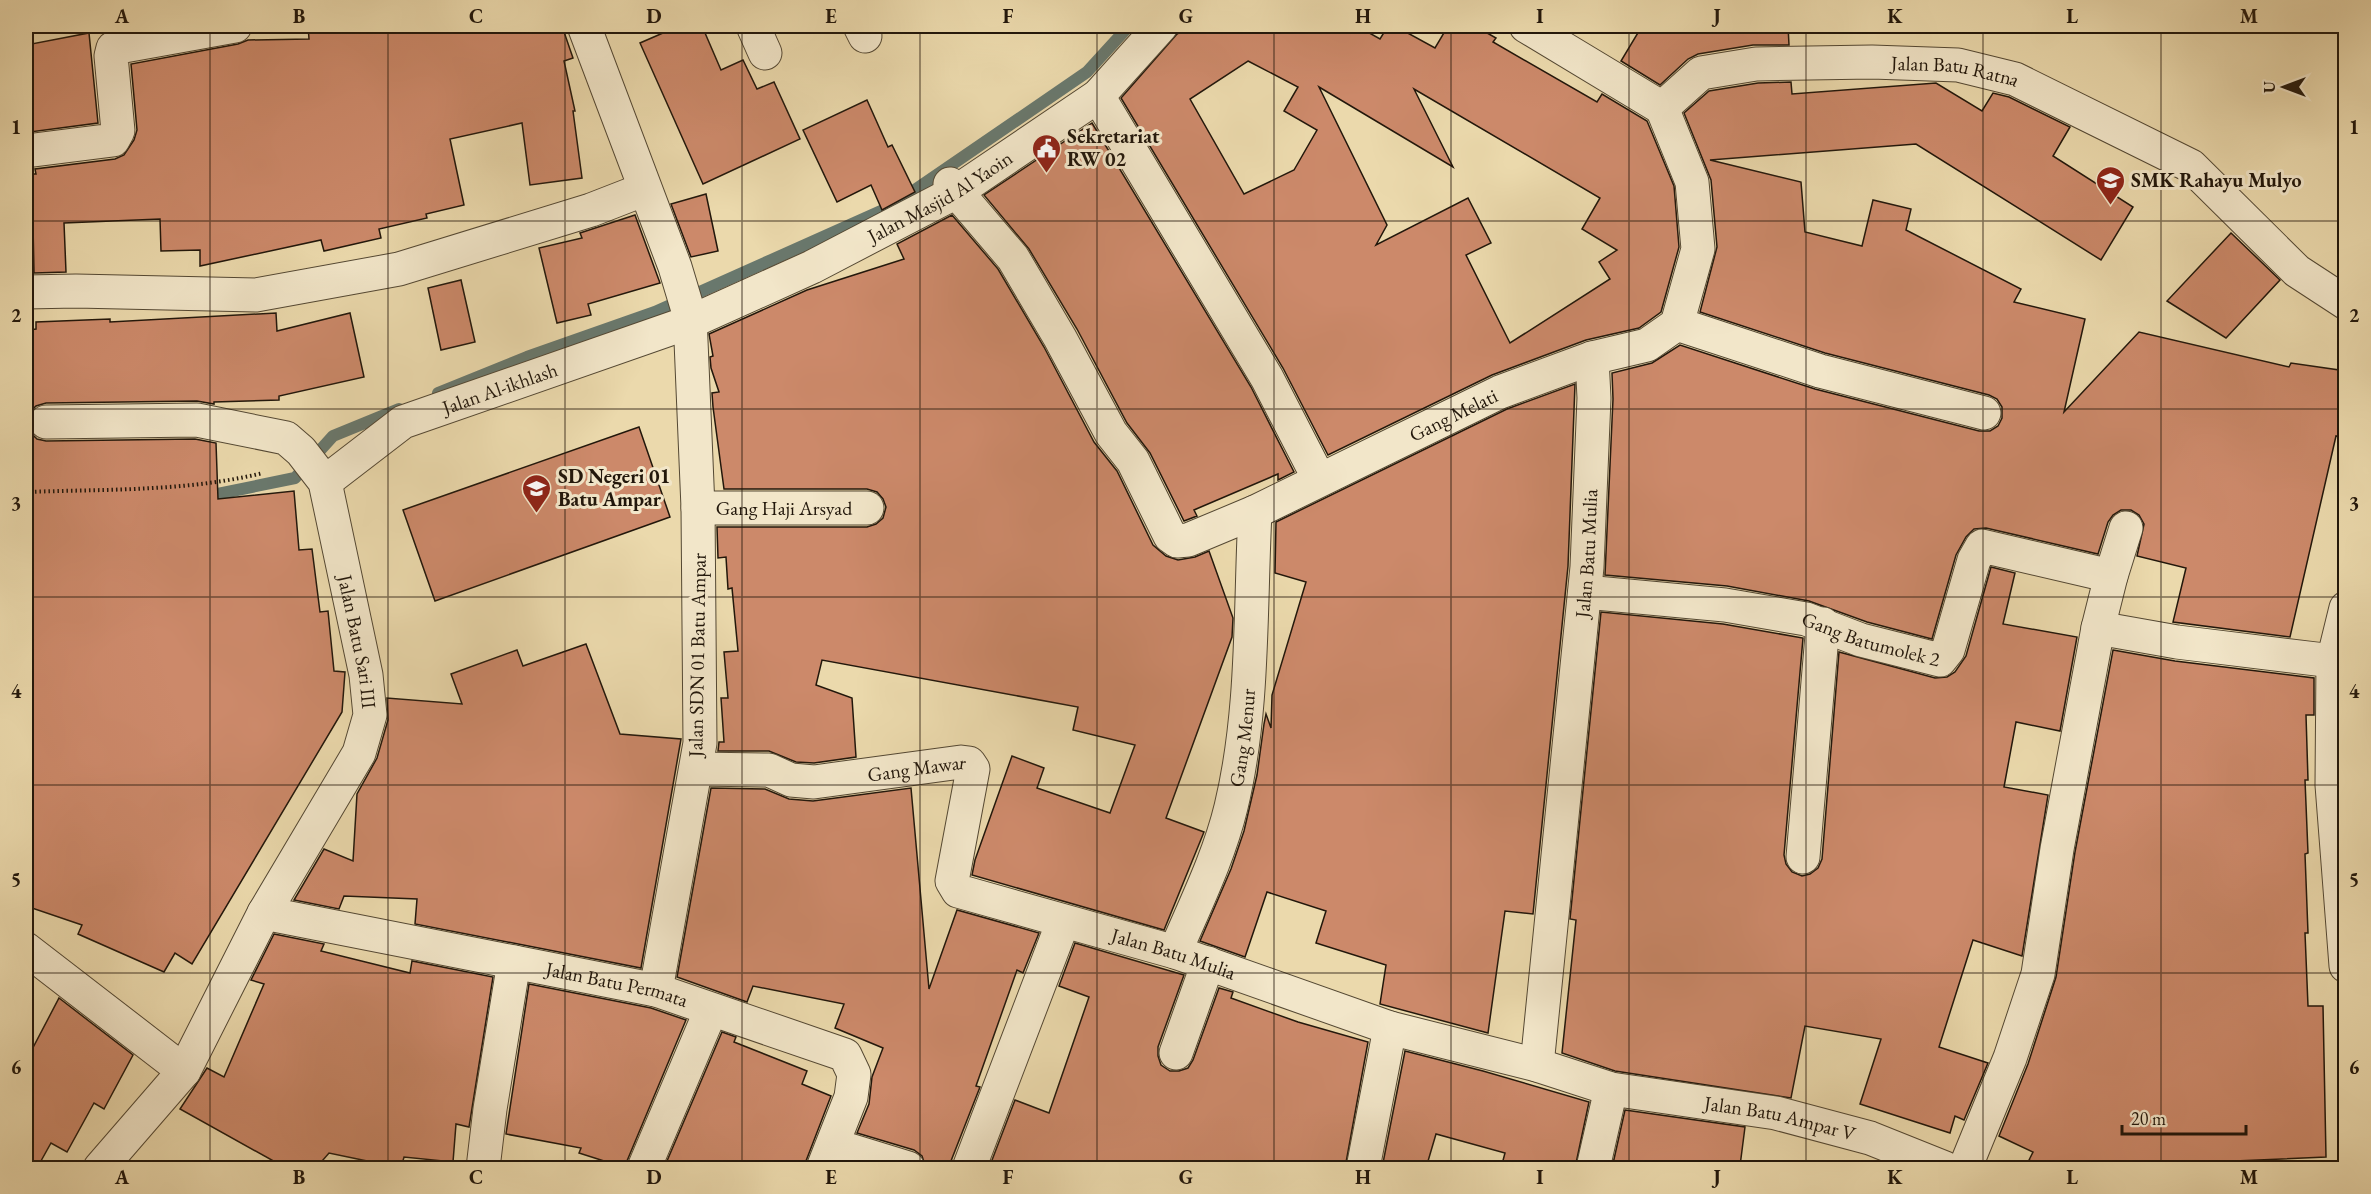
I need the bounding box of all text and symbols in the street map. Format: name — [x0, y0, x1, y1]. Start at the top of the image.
text: A — [114, 3, 130, 29]
text: B — [293, 3, 305, 29]
text: C — [469, 3, 483, 29]
text: D — [646, 3, 662, 29]
text: E — [825, 3, 837, 29]
text: F — [1003, 3, 1014, 29]
text: G — [1179, 3, 1193, 29]
text: H — [1355, 3, 1371, 29]
text: I — [1536, 3, 1544, 29]
text: J — [1711, 3, 1721, 29]
text: K — [1887, 3, 1903, 29]
text: L — [2066, 3, 2078, 29]
text: M — [2240, 3, 2258, 29]
street label: Jalan Batu Ratna — [1888, 50, 2024, 92]
north arrow — [2254, 57, 2314, 117]
text: U — [2259, 81, 2280, 93]
text: 1 — [11, 114, 21, 140]
text: 1 — [2349, 114, 2359, 140]
place label: Sekretariat RW 02 — [1067, 123, 1160, 172]
public building icon: Sekretariat RW 02 — [1030, 132, 1062, 174]
street label: Jalan Masjid Al Yaoin — [861, 144, 1018, 250]
school or university icon: SMK Rahayu Mulyo — [2094, 164, 2126, 206]
place label: SMK Rahayu Mulyo — [2131, 167, 2302, 193]
text: 2 — [11, 302, 22, 328]
text: 2 — [2349, 302, 2360, 328]
street label: Jalan Al-ikhlash — [437, 356, 561, 421]
street label: Gang Melati — [1405, 382, 1502, 448]
place label: SD Negeri 01 Batu Ampar — [558, 463, 670, 512]
school or university icon: SD Negeri 01 Batu Ampar — [521, 472, 553, 514]
street label: Jalan Batu Mulia — [1569, 489, 1603, 621]
text: 3 — [11, 490, 21, 516]
text: 3 — [2349, 490, 2359, 516]
street label: Gang Haji Arsyad — [716, 495, 853, 521]
street label: Jalan SDN 01 Batu Ampar — [682, 552, 712, 759]
street label: Jalan Batu Sari III — [332, 570, 382, 710]
street label: Gang Batumolek 2 — [1798, 606, 1943, 673]
text: 4 — [11, 678, 22, 704]
text: 4 — [2349, 678, 2360, 704]
street label: Gang Menur — [1223, 687, 1261, 789]
street label: Gang Mawar — [866, 749, 968, 788]
text: 5 — [11, 866, 21, 892]
text: 5 — [2349, 866, 2359, 892]
street label: Jalan Batu Mulia — [1107, 921, 1239, 985]
street label: Jalan Batu Permata — [542, 955, 691, 1013]
text: 6 — [11, 1054, 22, 1080]
text: 6 — [2349, 1054, 2360, 1080]
street label: Jalan Batu Ampar V — [1701, 1089, 1859, 1147]
scale bar — [2122, 1098, 2246, 1136]
text: 20 m — [2131, 1107, 2166, 1130]
text: A — [114, 1164, 130, 1190]
text: B — [293, 1164, 305, 1190]
text: C — [469, 1164, 483, 1190]
text: D — [646, 1164, 662, 1190]
text: E — [825, 1164, 837, 1190]
text: F — [1003, 1164, 1014, 1190]
text: G — [1179, 1164, 1193, 1190]
text: H — [1355, 1164, 1371, 1190]
text: I — [1536, 1164, 1544, 1190]
text: J — [1711, 1164, 1721, 1190]
text: K — [1887, 1164, 1903, 1190]
text: L — [2066, 1164, 2078, 1190]
text: M — [2240, 1164, 2258, 1190]

